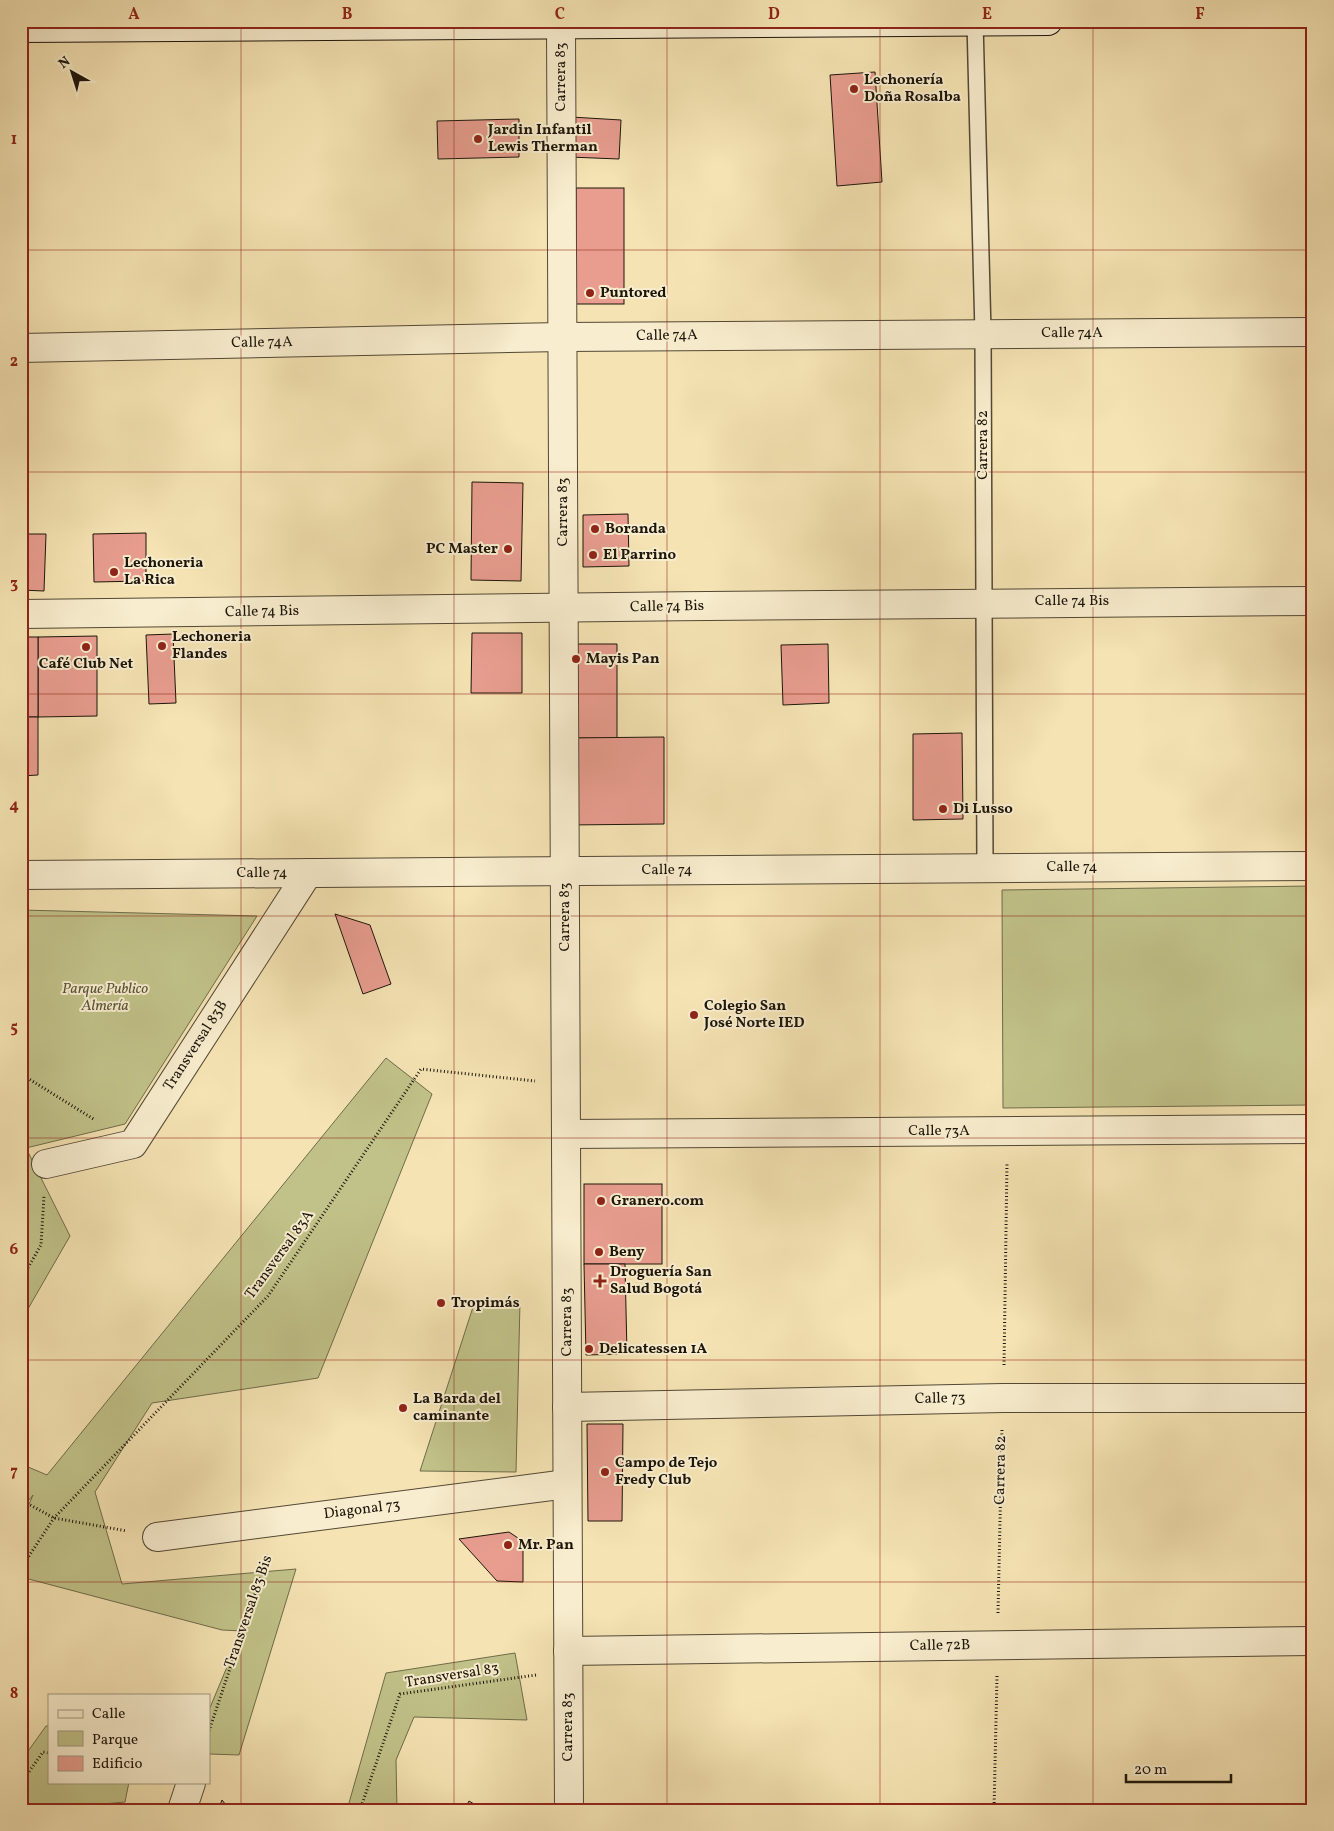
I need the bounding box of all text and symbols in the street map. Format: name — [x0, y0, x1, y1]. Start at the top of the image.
text: A — [128, 4, 140, 26]
text: B — [342, 4, 353, 26]
text: C — [555, 4, 565, 26]
text: D — [768, 4, 780, 26]
text: E — [982, 4, 992, 26]
text: F — [1195, 4, 1205, 26]
street label: Carrera 83 — [551, 42, 572, 112]
north arrow — [48, 48, 98, 98]
text: N — [55, 52, 75, 74]
place label: Lechonería Doña Rosalba — [864, 70, 961, 108]
marker: Lechonería Doña Rosalba — [848, 83, 860, 95]
place label: Jardin Infantil Lewis Therman — [487, 120, 598, 158]
text: 1 — [11, 129, 17, 151]
marker: Jardin Infantil Lewis Therman — [472, 133, 484, 145]
place label: Puntored — [600, 283, 667, 304]
marker: Puntored — [584, 287, 596, 299]
street label: Calle 74A — [1041, 323, 1103, 344]
street label: Calle 74A — [636, 325, 698, 347]
street label: Calle 74A — [231, 332, 293, 354]
text: 2 — [10, 351, 18, 373]
street label: Carrera 82 — [973, 410, 994, 480]
street label: Carrera 83 — [553, 477, 574, 547]
place label: Boranda — [605, 519, 666, 540]
marker: Boranda — [589, 523, 601, 535]
place label: PC Master — [426, 539, 498, 560]
marker: PC Master — [502, 543, 514, 555]
place label: El Parrino — [603, 545, 676, 566]
marker: El Parrino — [587, 549, 599, 561]
place label: Lechoneria La Rica — [124, 553, 203, 591]
marker: Lechoneria La Rica — [108, 566, 120, 578]
text: 3 — [10, 573, 18, 595]
street label: Calle 74 Bis — [1035, 591, 1109, 612]
street label: Calle 74 Bis — [630, 596, 704, 618]
street label: Calle 74 Bis — [225, 601, 299, 623]
place label: Lechoneria Flandes — [172, 627, 251, 665]
marker: Lechoneria Flandes — [156, 640, 168, 652]
marker: Café Club Net — [80, 641, 92, 653]
place label: Mayis Pan — [586, 649, 660, 670]
marker: Mayis Pan — [570, 653, 582, 665]
place label: Café Club Net — [39, 654, 134, 675]
text: 4 — [9, 795, 19, 817]
place label: Di Lusso — [953, 799, 1013, 820]
marker: Di Lusso — [937, 803, 949, 815]
street label: Calle 74 — [1046, 857, 1098, 878]
street label: Calle 74 — [641, 860, 693, 881]
street label: Calle 74 — [236, 863, 288, 884]
street label: Carrera 83 — [555, 882, 576, 952]
park label: Parque Publico Almería — [62, 979, 148, 1017]
place label: Colegio San José Norte IED — [703, 996, 805, 1034]
street label: Transversal 83B — [159, 997, 233, 1095]
marker: Colegio San José Norte IED — [688, 1009, 700, 1021]
text: 5 — [10, 1017, 18, 1039]
street label: Calle 73A — [908, 1121, 970, 1142]
place label: Granero.com — [611, 1191, 704, 1212]
marker: Granero.com — [595, 1195, 607, 1207]
street label: Transversal 83A — [241, 1206, 320, 1304]
text: 6 — [10, 1239, 19, 1261]
place label: Beny — [609, 1242, 645, 1263]
marker: Beny — [593, 1246, 605, 1258]
place label: Droguería San Salud Bogotá — [610, 1262, 712, 1300]
marker: Droguería San Salud Bogotá — [594, 1275, 606, 1287]
street label: Carrera 83 — [557, 1287, 578, 1357]
place label: Tropimás — [451, 1293, 520, 1314]
marker: Tropimás — [435, 1297, 447, 1309]
place label: Delicatessen 1A — [599, 1339, 708, 1360]
marker: Delicatessen 1A — [583, 1343, 595, 1355]
street label: Calle 73 — [914, 1388, 966, 1410]
place label: La Barda del caminante — [413, 1389, 501, 1427]
marker: La Barda del caminante — [397, 1402, 409, 1414]
street label: Carrera 82 — [990, 1435, 1012, 1505]
place label: Campo de Tejo Fredy Club — [615, 1453, 718, 1491]
text: 7 — [10, 1461, 18, 1483]
marker: Campo de Tejo Fredy Club — [599, 1466, 611, 1478]
street label: Diagonal 73 — [322, 1495, 402, 1525]
place label: Mr. Pan — [518, 1535, 574, 1556]
marker: Mr. Pan — [502, 1539, 514, 1551]
street label: Transversal 83 Bis — [220, 1553, 278, 1671]
street label: Calle 72B — [909, 1635, 971, 1657]
street label: Transversal 83 — [404, 1658, 500, 1694]
text: 8 — [10, 1683, 18, 1705]
street label: Carrera 83 — [558, 1692, 579, 1762]
legend — [48, 1694, 210, 1784]
text: Calle — [92, 1704, 125, 1725]
text: Parque — [92, 1730, 138, 1751]
scale bar — [1126, 1751, 1232, 1783]
text: Edificio — [92, 1754, 143, 1775]
text: 20 m — [1134, 1760, 1167, 1781]

